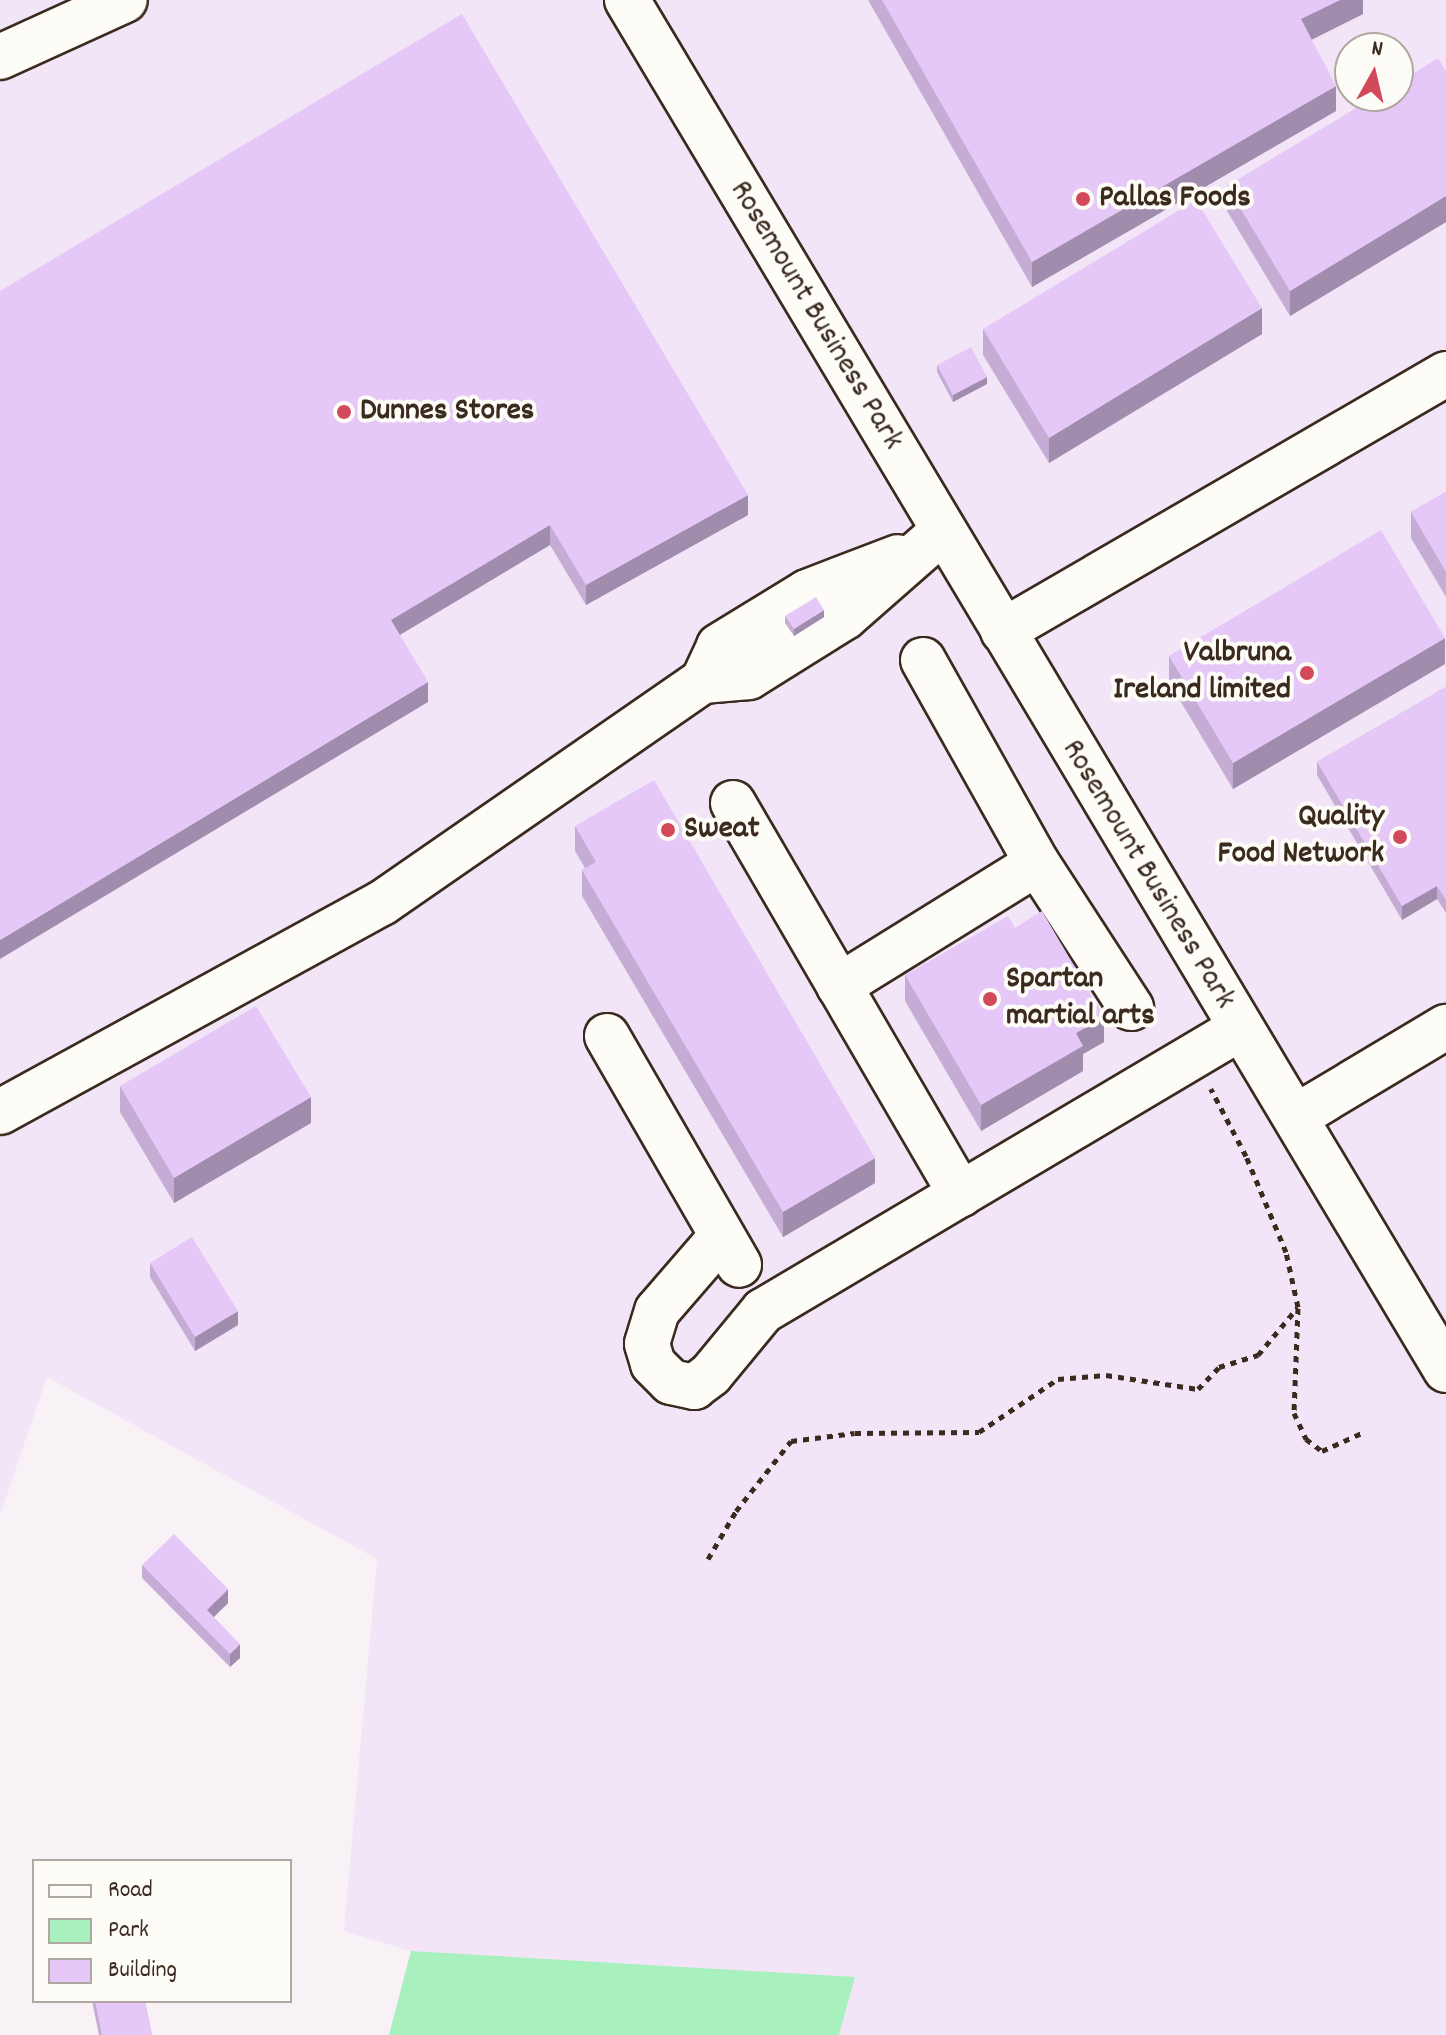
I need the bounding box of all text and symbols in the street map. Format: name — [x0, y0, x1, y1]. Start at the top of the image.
north arrow — [1334, 32, 1414, 112]
text: N — [1370, 34, 1385, 66]
street label: Rosemount Business Park — [719, 174, 911, 458]
place label: Pallas Foods — [1099, 180, 1251, 218]
marker: Pallas Foods — [1074, 190, 1092, 208]
place label: Dunnes Stores — [360, 393, 534, 431]
marker: Dunnes Stores — [335, 403, 353, 421]
place label: Valbruna Ireland limited — [1113, 636, 1291, 711]
marker: Valbruna Ireland limited — [1298, 664, 1316, 682]
street label: Rosemount Business Park — [1051, 733, 1243, 1017]
place label: Quality Food Network — [1217, 800, 1384, 875]
place label: Sweat — [684, 811, 760, 849]
marker: Sweat — [659, 821, 677, 839]
marker: Quality Food Network — [1391, 828, 1409, 846]
place label: Spartan martial arts — [1006, 962, 1155, 1037]
marker: Spartan martial arts — [981, 990, 999, 1008]
legend — [32, 1859, 292, 2003]
text: Road — [108, 1874, 153, 1908]
text: Park — [108, 1914, 149, 1948]
text: Building — [108, 1954, 177, 1988]

